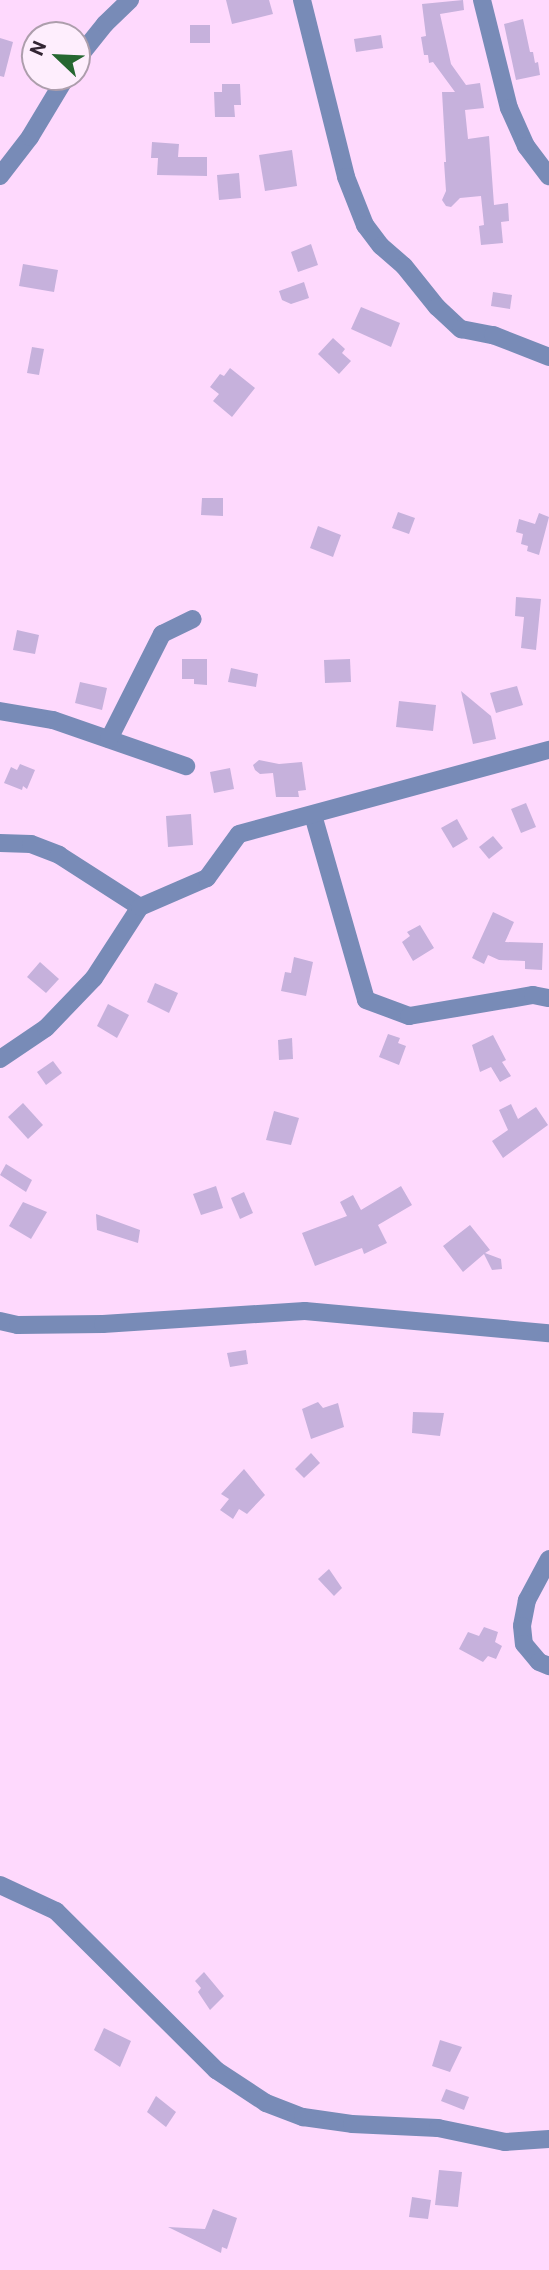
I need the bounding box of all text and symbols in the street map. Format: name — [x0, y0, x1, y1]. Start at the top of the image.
north arrow — [21, 21, 91, 91]
text: N — [25, 38, 51, 59]

